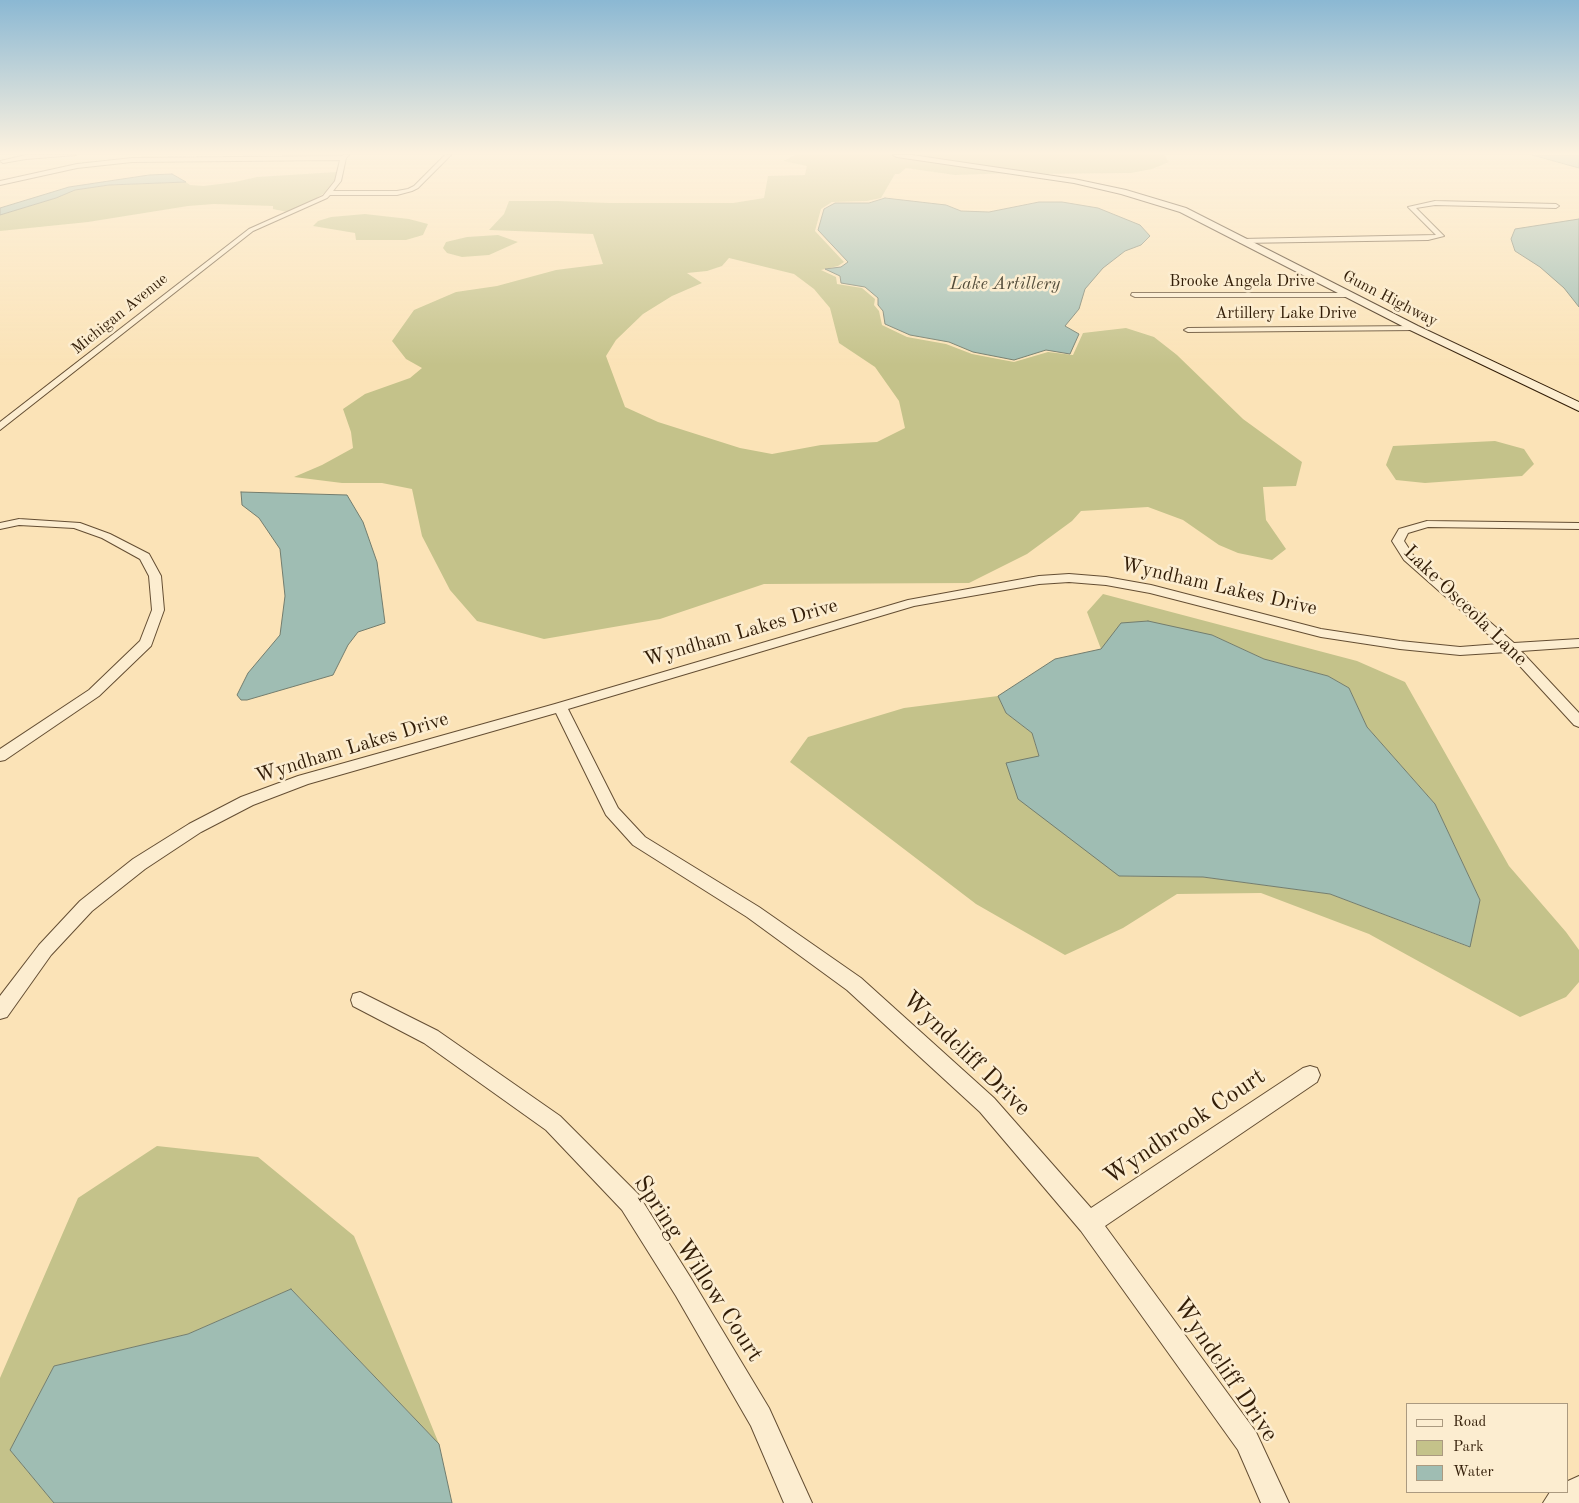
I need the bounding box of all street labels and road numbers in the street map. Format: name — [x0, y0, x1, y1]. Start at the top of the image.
street label: Gunn Highway — [1339, 267, 1441, 331]
street label: Michigan Avenue — [68, 269, 172, 359]
street label: Brooke Angela Drive — [1169, 272, 1315, 292]
street label: Artillery Lake Drive — [1215, 304, 1357, 324]
street label: Lake Osceola Lane — [1398, 541, 1532, 671]
street label: Wyndham Lakes Drive — [1119, 553, 1319, 621]
street label: Wyndham Lakes Drive — [641, 594, 841, 672]
street label: Wyndham Lakes Drive — [253, 707, 451, 789]
street label: Wyndcliff Drive — [896, 985, 1036, 1123]
street label: Wyndbrook Court — [1099, 1062, 1271, 1192]
street label: Spring Willow Court — [627, 1171, 769, 1367]
street label: Wyndcliff Drive — [1166, 1293, 1284, 1447]

